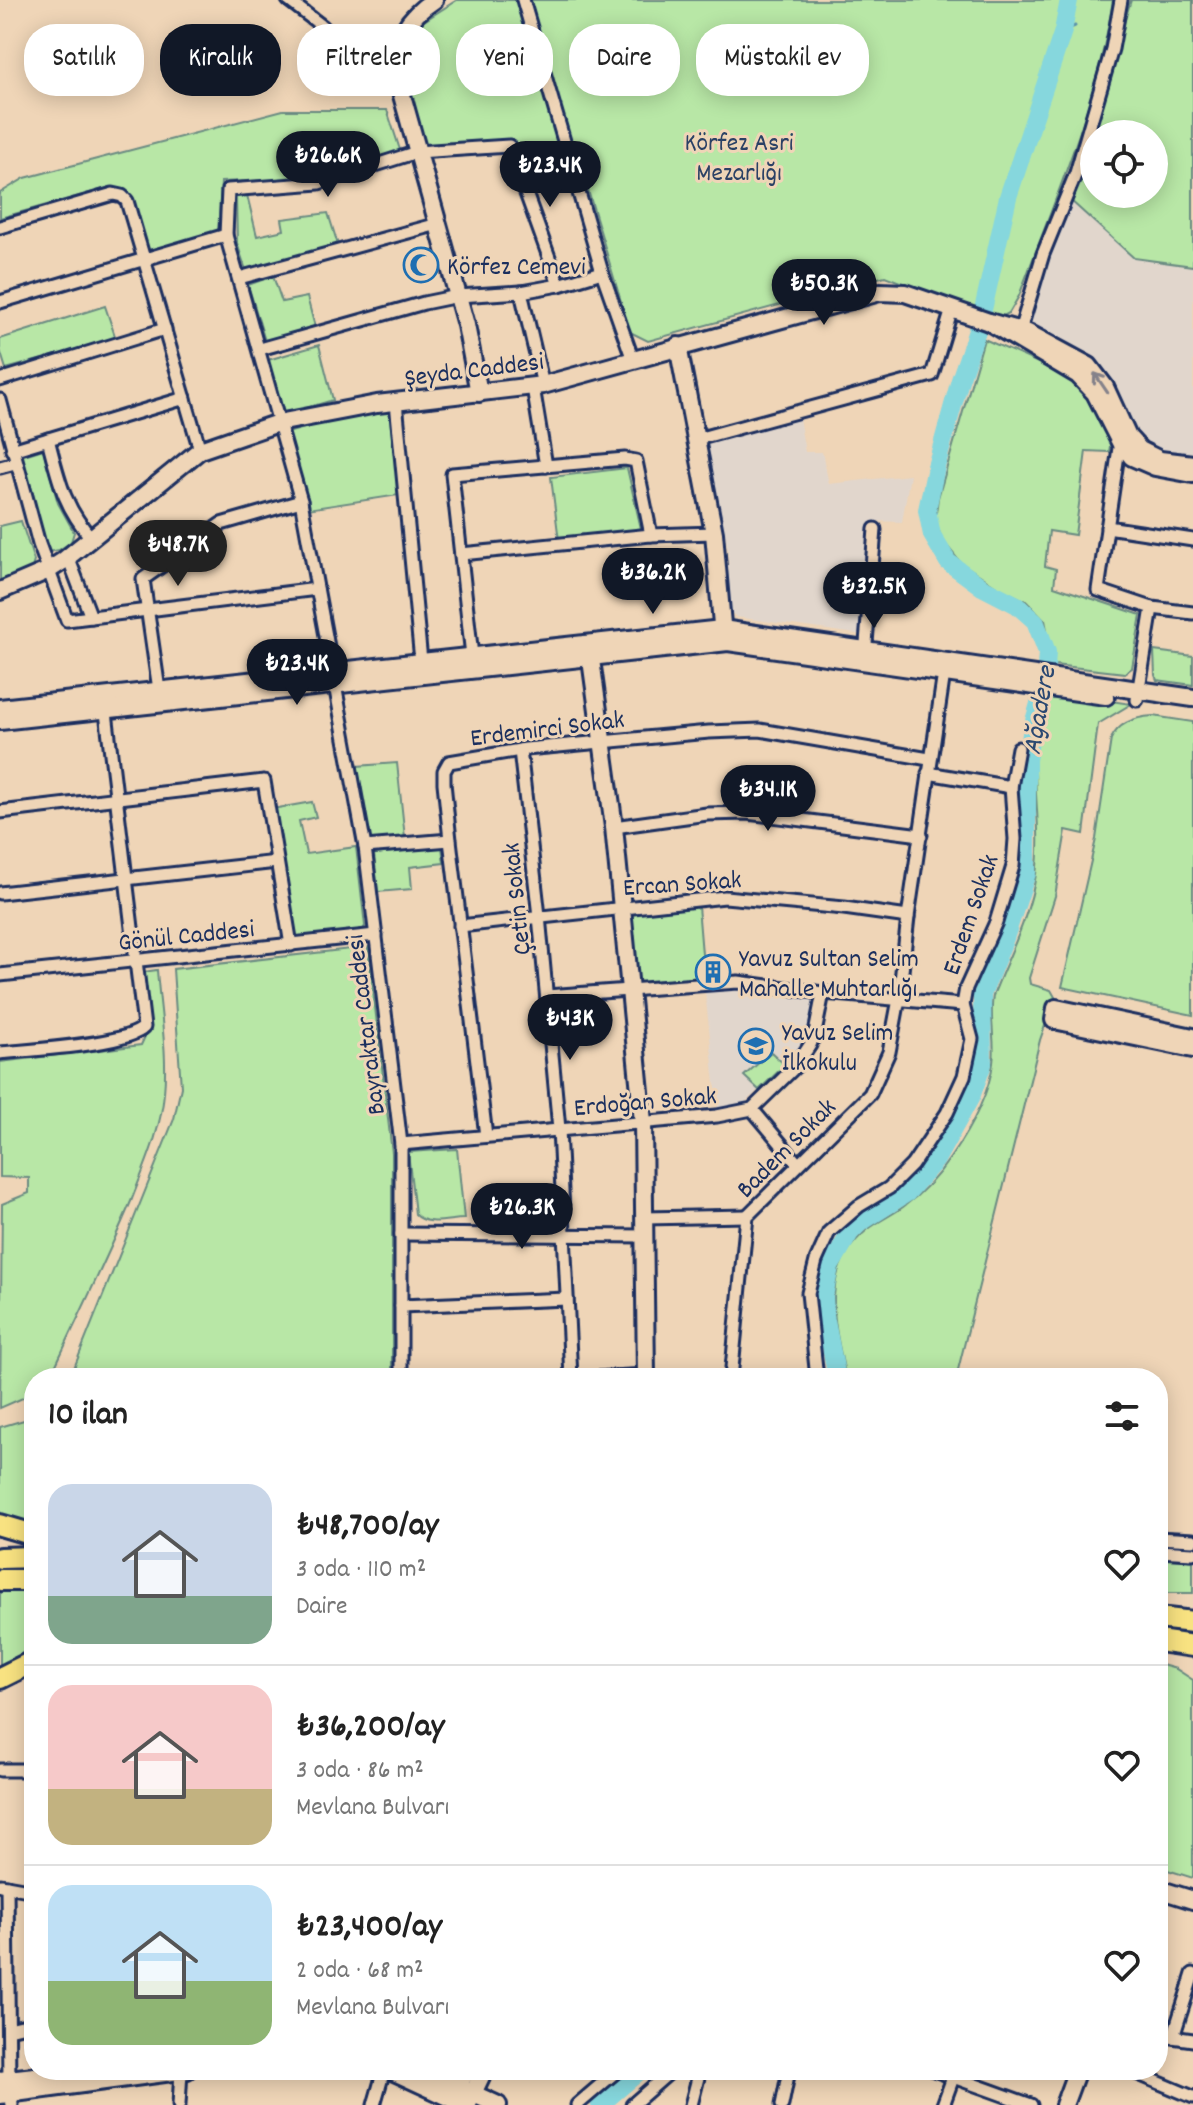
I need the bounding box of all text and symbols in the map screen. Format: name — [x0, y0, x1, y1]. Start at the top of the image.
chip: Satılık — [24, 24, 144, 96]
chip: Kiralık — [160, 24, 281, 96]
chip: Filtreler — [297, 24, 440, 96]
chip: Yeni — [456, 24, 553, 96]
chip: Daire — [569, 24, 680, 96]
chip: Müstakil ev — [696, 24, 869, 96]
map controls — [1080, 120, 1168, 208]
button: locate — [1080, 120, 1168, 208]
park label: Körfez Asri Mezarlığı — [684, 126, 794, 193]
pin: ₺26.6K — [263, 131, 393, 199]
text: ₺26.6K — [294, 138, 362, 175]
pin: ₺23.4K — [485, 141, 615, 209]
text: ₺23.4K — [518, 148, 582, 185]
mosque icon: Körfez Cemevi — [402, 246, 440, 284]
place label: Körfez Cemevi — [447, 250, 586, 287]
pin: ₺50.3K — [759, 259, 889, 327]
text: ₺50.3K — [790, 266, 858, 303]
street label: Şeyda Caddesi — [403, 345, 546, 398]
one-way arrow — [1093, 372, 1109, 394]
pin: ₺48.7K — [113, 520, 243, 588]
text: ₺48.7K — [147, 527, 209, 564]
pin: ₺36.2K — [588, 548, 718, 616]
text: ₺36.2K — [620, 555, 686, 592]
pin: ₺32.5K — [809, 562, 939, 630]
text: ₺32.5K — [841, 569, 907, 606]
pin: ₺23.4K — [232, 639, 362, 707]
text: ₺23.4K — [265, 646, 329, 683]
water label: Ağadere — [1015, 662, 1070, 758]
street label: Erdemirci Sokak — [468, 703, 627, 758]
pin: ₺34.1K — [703, 765, 833, 833]
text: ₺34.1K — [739, 772, 797, 809]
street label: Çetin Sokak — [494, 841, 543, 956]
street label: Erdem Sokak — [934, 850, 1010, 980]
street label: Ercan Sokak — [622, 863, 743, 908]
street label: Gönül Caddesi — [116, 912, 256, 963]
street label: Bayraktar Caddesi — [338, 932, 397, 1117]
place label: Yavuz Sultan Selim Mahalle Muhtarlığı — [739, 942, 919, 1009]
building icon: Yavuz Sultan Selim Mahalle Muhtarlığı — [694, 953, 732, 991]
pin: ₺43K — [523, 994, 617, 1062]
text: ₺43K — [546, 1001, 594, 1038]
place label: Yavuz Selim İlkokulu — [782, 1016, 893, 1083]
school or university icon: Yavuz Selim İlkokulu — [737, 1027, 775, 1065]
street label: Erdoğan Sokak — [572, 1079, 718, 1128]
street label: Badem Sokak — [729, 1091, 846, 1208]
pin: ₺26.3K — [457, 1183, 587, 1251]
text: ₺26.3K — [489, 1190, 555, 1227]
text: 10 ilan — [48, 1392, 128, 1441]
icon: filters — [1100, 1394, 1144, 1438]
text: ₺48,700/ay — [296, 1503, 439, 1552]
icon: home — [112, 1516, 208, 1612]
icon: heart — [1100, 1542, 1144, 1586]
text: 3 oda · 110 m² — [296, 1552, 426, 1589]
text: Daire — [296, 1589, 347, 1626]
text: ₺36,200/ay — [296, 1704, 444, 1753]
icon: home — [112, 1717, 208, 1813]
icon: heart — [1100, 1743, 1144, 1787]
text: 3 oda · 86 m² — [296, 1753, 424, 1790]
text: Mevlana Bulvarı — [296, 1790, 449, 1827]
text: ₺23,400/ay — [296, 1904, 442, 1953]
icon: home — [112, 1917, 208, 2013]
icon: heart — [1100, 1943, 1144, 1987]
text: 2 oda · 68 m² — [296, 1953, 424, 1990]
text: Mevlana Bulvarı — [296, 1990, 449, 2027]

